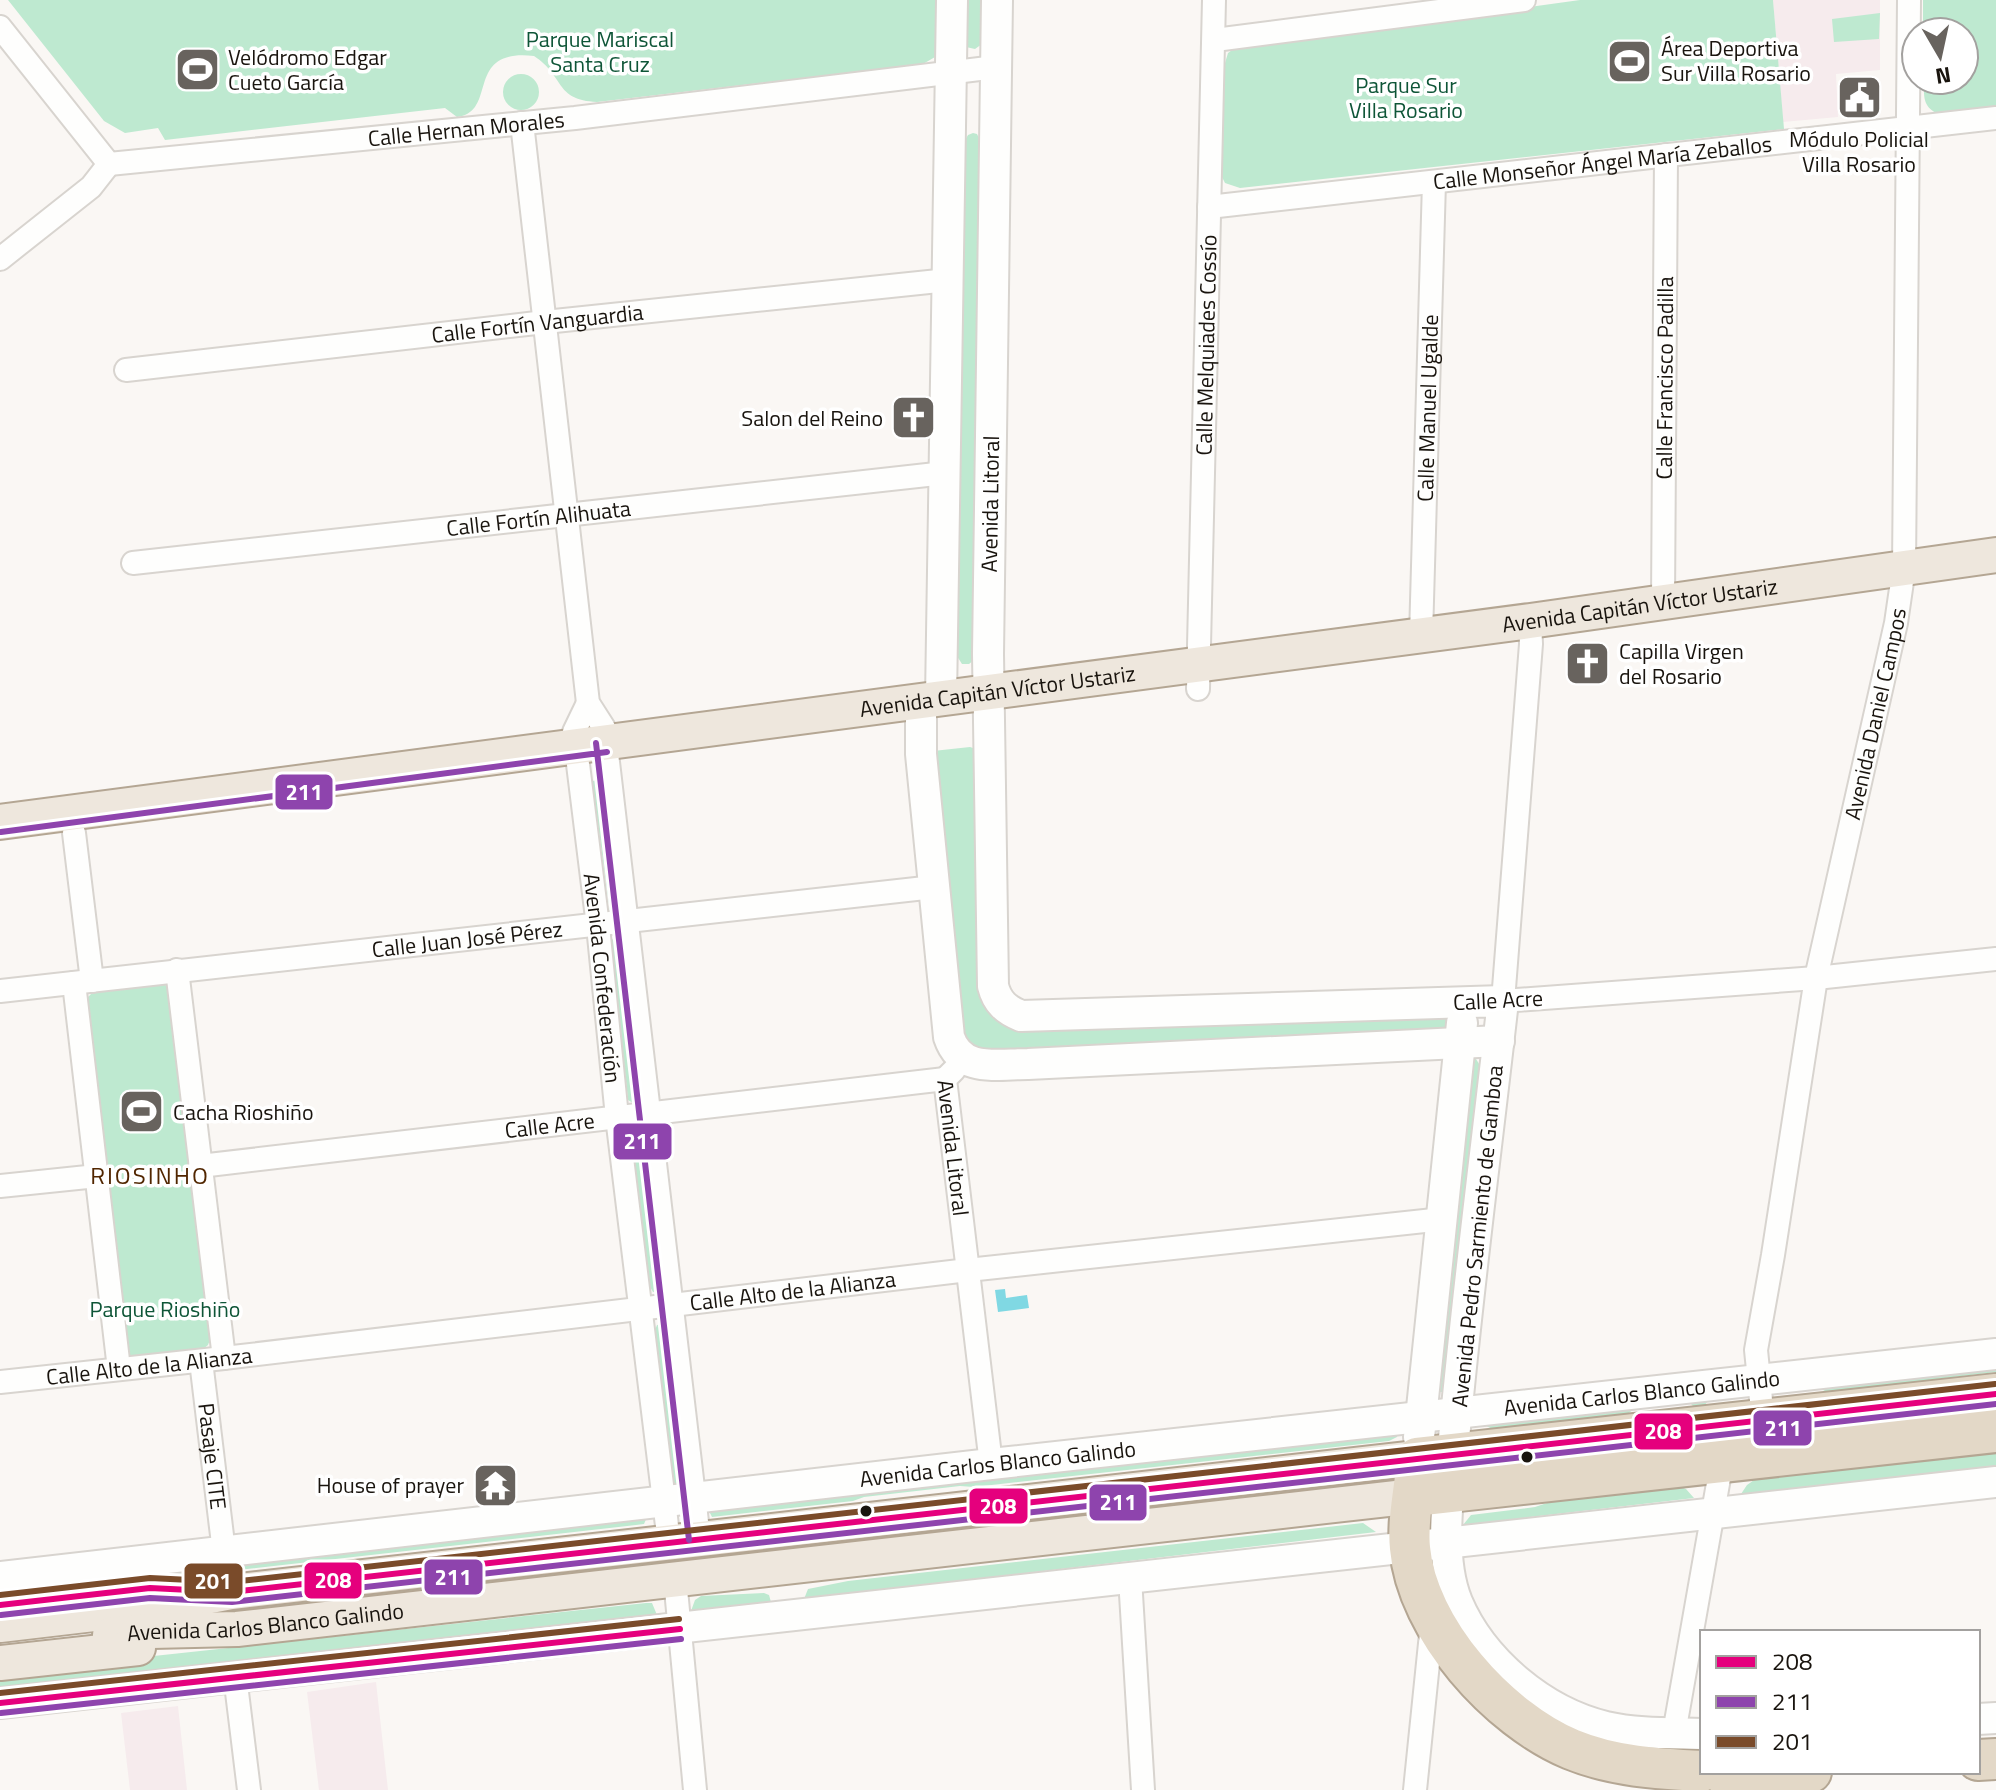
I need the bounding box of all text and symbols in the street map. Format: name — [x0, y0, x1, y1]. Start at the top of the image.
north arrow — [1900, 16, 1980, 96]
park label: Parque Mariscal Santa Cruz — [526, 22, 674, 81]
place label: Área Deportiva Sur Villa Rosario — [1661, 31, 1811, 90]
sports icon: Área Deportiva Sur Villa Rosario — [1606, 37, 1654, 85]
place label: Velódromo Edgar Cueto García — [228, 40, 387, 99]
sports icon: Velódromo Edgar Cueto García — [173, 46, 221, 94]
text: N — [1933, 58, 1953, 94]
park label: Parque Sur Villa Rosario — [1349, 68, 1463, 127]
public building icon: Módulo Policial Villa Rosario — [1835, 74, 1883, 122]
street label: Calle Hernan Morales — [366, 102, 566, 155]
place label: Módulo Policial Villa Rosario — [1789, 122, 1929, 181]
street label: Calle Monseñor Ángel María Zeballos — [1431, 126, 1774, 199]
street label: Calle Melquiades Cossío — [1186, 234, 1226, 456]
street label: Calle Francisco Padilla — [1647, 276, 1682, 480]
street label: Calle Fortín Vanguardia — [430, 295, 645, 352]
street label: Calle Manuel Ugalde — [1408, 314, 1447, 502]
church icon: Salon del Reino — [890, 394, 938, 442]
place label: Salon del Reino — [741, 401, 883, 435]
street label: Avenida Litoral — [972, 435, 1008, 573]
street label: Calle Fortín Alihuata — [445, 491, 632, 545]
street label: Avenida Capitán Víctor Ustariz — [1500, 569, 1780, 642]
street label: Avenida Daniel Campos — [1835, 606, 1915, 823]
place label: Capilla Virgen del Rosario — [1619, 634, 1744, 693]
church icon: Capilla Virgen del Rosario — [1564, 640, 1612, 688]
street label: Avenida Capitán Víctor Ustariz — [857, 656, 1137, 726]
line badge: 211 — [274, 773, 334, 811]
text: 211 — [286, 775, 322, 809]
street label: Avenida Confederación — [575, 871, 631, 1085]
street label: Calle Juan José Pérez — [370, 911, 564, 966]
street label: Calle Acre — [1452, 981, 1544, 1019]
street label: Avenida Pedro Sarmiento de Gamboa — [1442, 1063, 1512, 1409]
street label: Avenida Litoral — [928, 1078, 978, 1218]
sports icon: Cacha Rioshiño — [118, 1088, 166, 1136]
place label: Cacha Rioshiño — [173, 1095, 314, 1129]
street label: Calle Acre — [503, 1103, 596, 1147]
line badge: 211 — [612, 1122, 673, 1161]
text: 211 — [624, 1124, 660, 1158]
district label: RIOSINHO — [90, 1157, 210, 1193]
street label: Calle Alto de la Alianza — [688, 1262, 898, 1320]
park label: Parque Rioshiño — [90, 1292, 240, 1326]
street label: Calle Alto de la Alianza — [44, 1338, 254, 1394]
street label: Avenida Carlos Blanco Galindo — [1502, 1361, 1782, 1425]
street label: Pasaje CITE — [189, 1401, 236, 1512]
line badge: 211 — [1752, 1409, 1813, 1447]
text: 211 — [1765, 1411, 1801, 1445]
line badge: 208 — [1633, 1412, 1694, 1451]
text: 208 — [1645, 1414, 1681, 1448]
street label: Avenida Carlos Blanco Galindo — [858, 1431, 1138, 1496]
unlabelled marker — [1519, 1449, 1535, 1465]
temple icon: House of prayer — [471, 1461, 519, 1509]
place label: House of prayer — [317, 1468, 464, 1502]
line badge: 211 — [1088, 1483, 1148, 1522]
text: 211 — [1100, 1485, 1136, 1519]
line badge: 208 — [968, 1487, 1029, 1525]
text: 208 — [980, 1489, 1016, 1523]
unlabelled marker — [858, 1503, 874, 1519]
line badge: 211 — [423, 1558, 484, 1596]
text: 211 — [435, 1560, 471, 1594]
line badge: 208 — [303, 1561, 363, 1600]
line badge: 201 — [183, 1562, 244, 1600]
text: 208 — [315, 1563, 351, 1597]
text: 201 — [195, 1564, 231, 1598]
street label: Avenida Carlos Blanco Galindo — [125, 1593, 406, 1650]
legend — [1700, 1630, 1980, 1774]
text: 208 — [1772, 1643, 1812, 1679]
text: 211 — [1772, 1683, 1812, 1719]
text: 201 — [1772, 1723, 1812, 1759]

